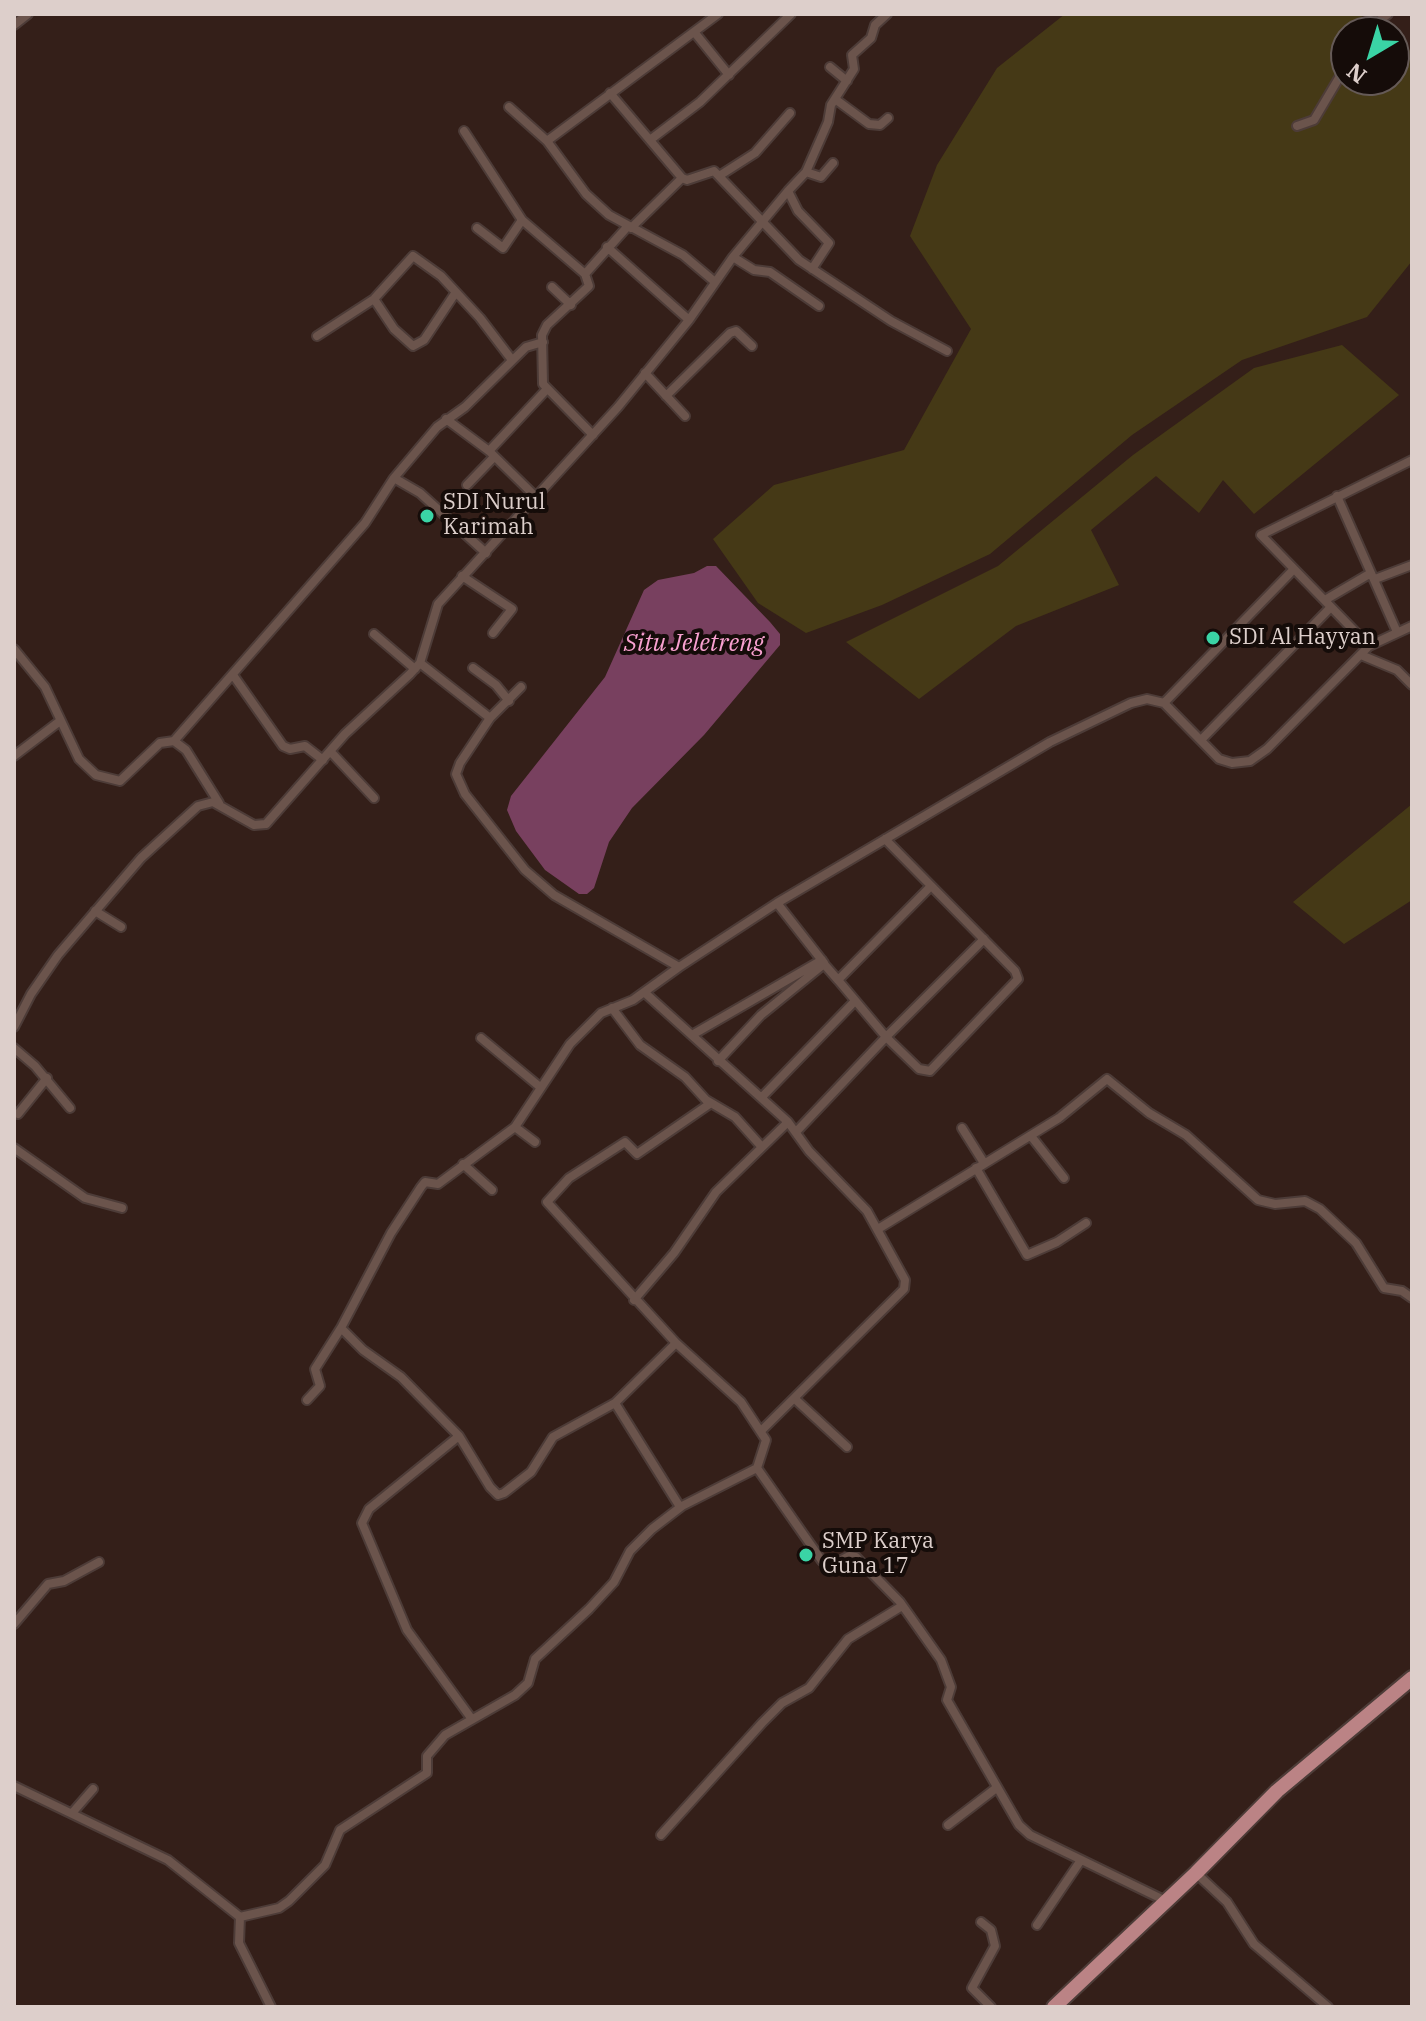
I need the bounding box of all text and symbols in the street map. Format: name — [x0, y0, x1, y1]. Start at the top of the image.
north arrow — [1330, 16, 1410, 96]
text: N — [1340, 57, 1372, 91]
place label: SDI Nurul Karimah — [443, 490, 545, 542]
marker: SDI Nurul Karimah — [418, 507, 436, 525]
place label: SDI Al Hayyan — [1229, 625, 1376, 651]
marker: SDI Al Hayyan — [1204, 629, 1222, 647]
water label: Situ Jeletreng — [624, 630, 764, 658]
place label: SMP Karya Guna 17 — [822, 1529, 934, 1580]
marker: SMP Karya Guna 17 — [797, 1546, 815, 1564]

